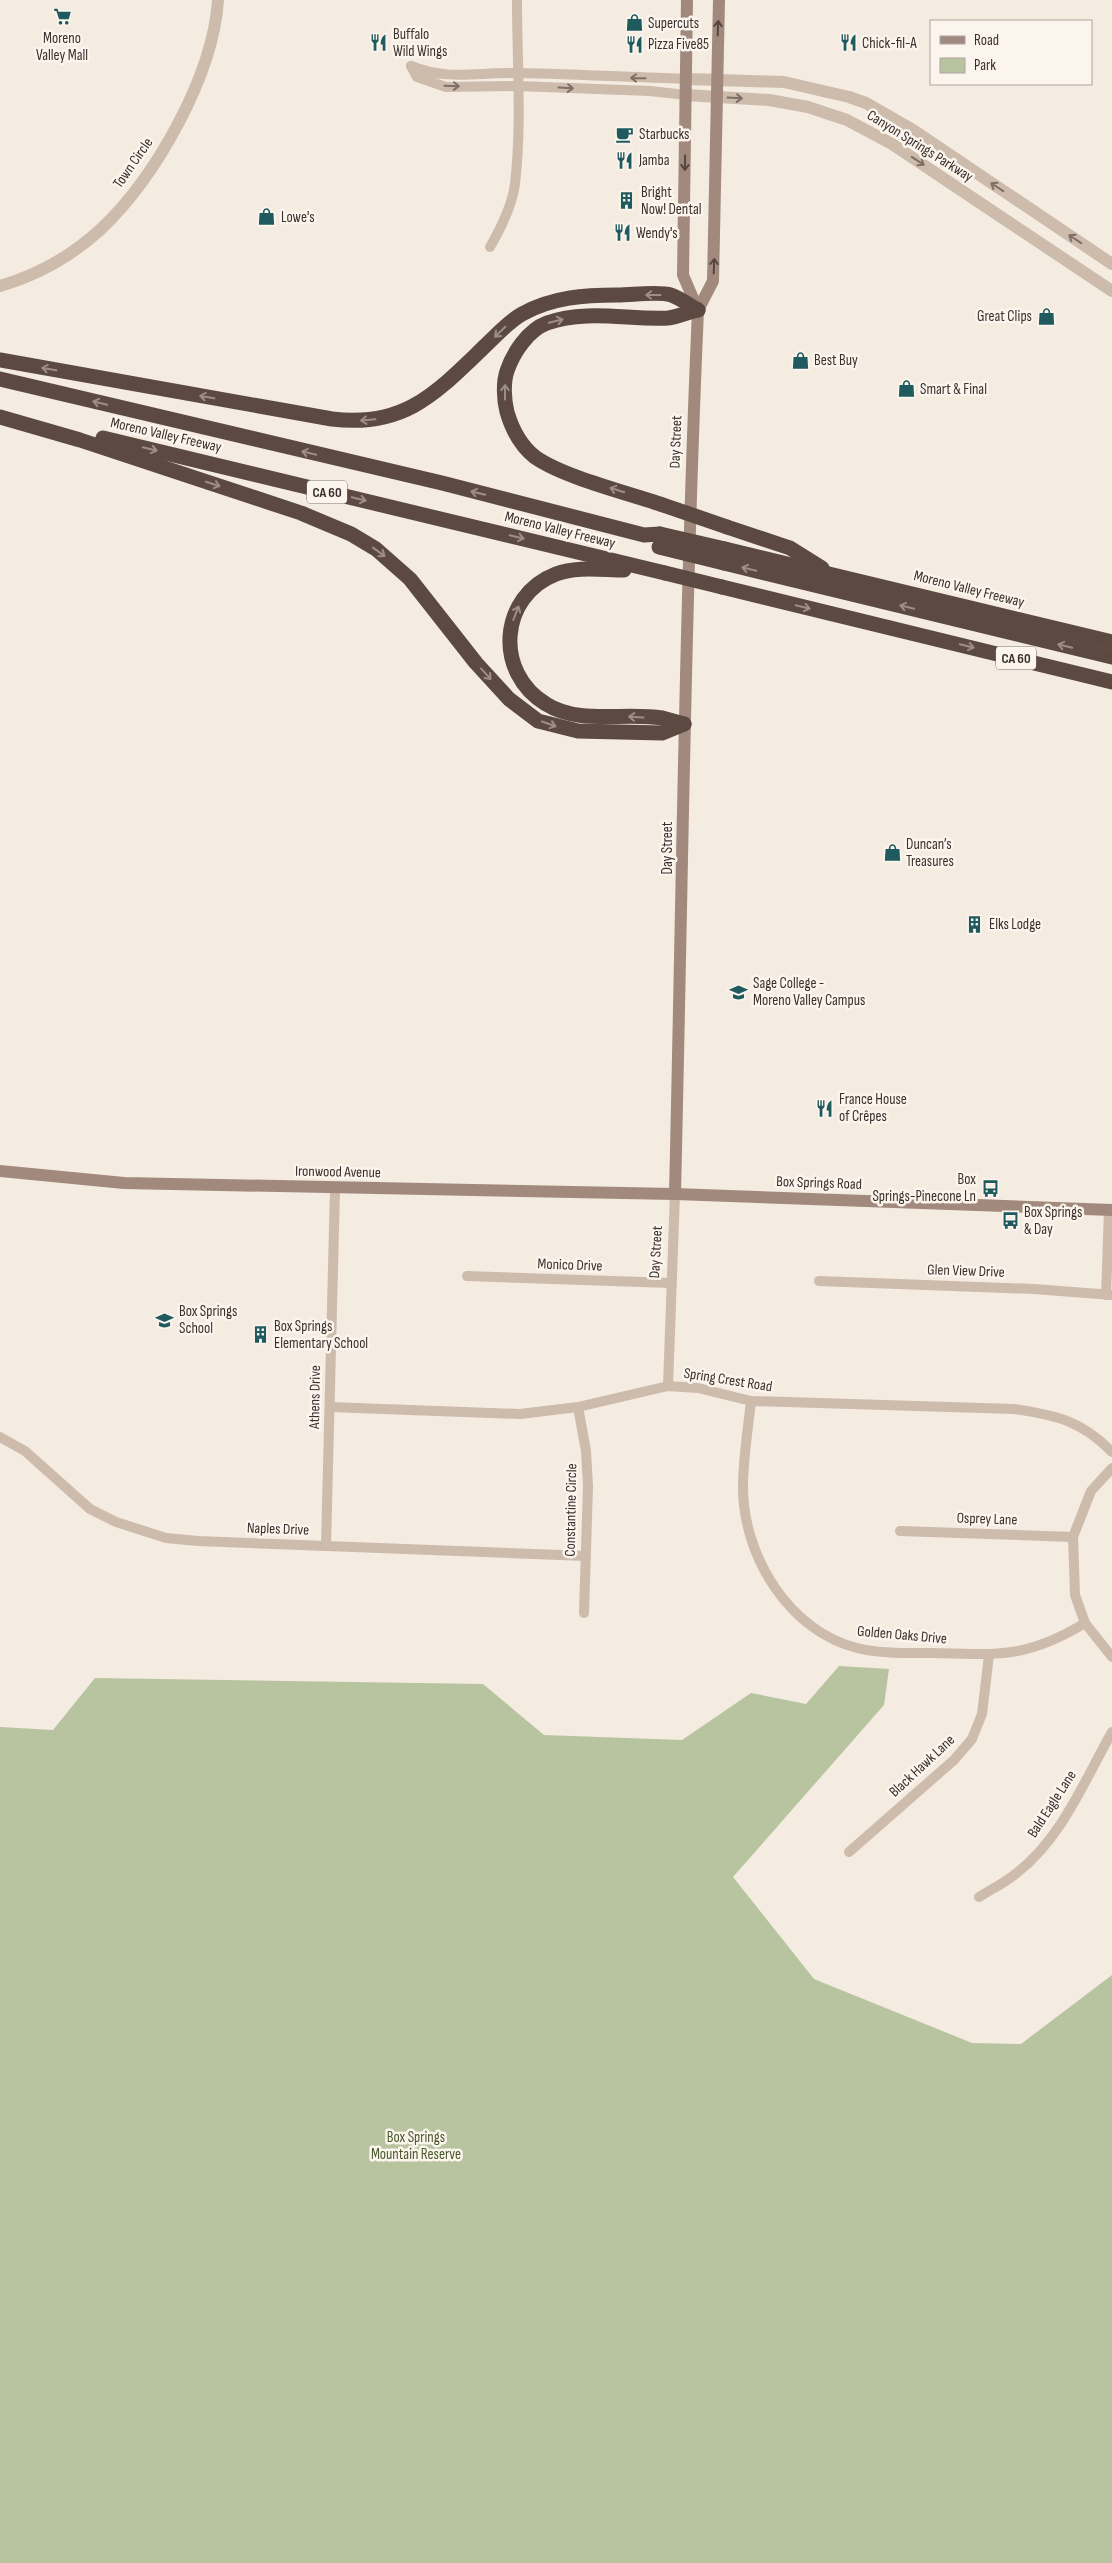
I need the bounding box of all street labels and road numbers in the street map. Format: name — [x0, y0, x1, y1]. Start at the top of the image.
street label: Canyon Springs Parkway — [863, 106, 977, 186]
street label: Town Circle — [109, 134, 157, 192]
street label: Moreno Valley Freeway — [109, 413, 224, 457]
street label: Day Street — [666, 415, 686, 469]
road number: CA 60 — [307, 481, 347, 504]
street label: Moreno Valley Freeway — [503, 507, 618, 553]
street label: Moreno Valley Freeway — [912, 566, 1027, 612]
road number: CA 60 — [996, 646, 1036, 670]
street label: Day Street — [658, 821, 677, 874]
street label: Ironwood Avenue — [295, 1162, 381, 1182]
street label: Box Springs Road — [776, 1172, 862, 1194]
street label: Day Street — [645, 1225, 667, 1279]
street label: Monico Drive — [537, 1254, 603, 1276]
street label: Glen View Drive — [927, 1260, 1005, 1282]
street label: Spring Crest Road — [682, 1364, 774, 1396]
street label: Athens Drive — [305, 1365, 325, 1430]
street label: Constantine Circle — [561, 1463, 581, 1557]
street label: Osprey Lane — [956, 1508, 1018, 1530]
street label: Naples Drive — [246, 1518, 310, 1540]
street label: Golden Oaks Drive — [856, 1622, 948, 1648]
street label: Black Hawk Lane — [885, 1731, 959, 1801]
street label: Bald Eagle Lane — [1023, 1767, 1081, 1841]

